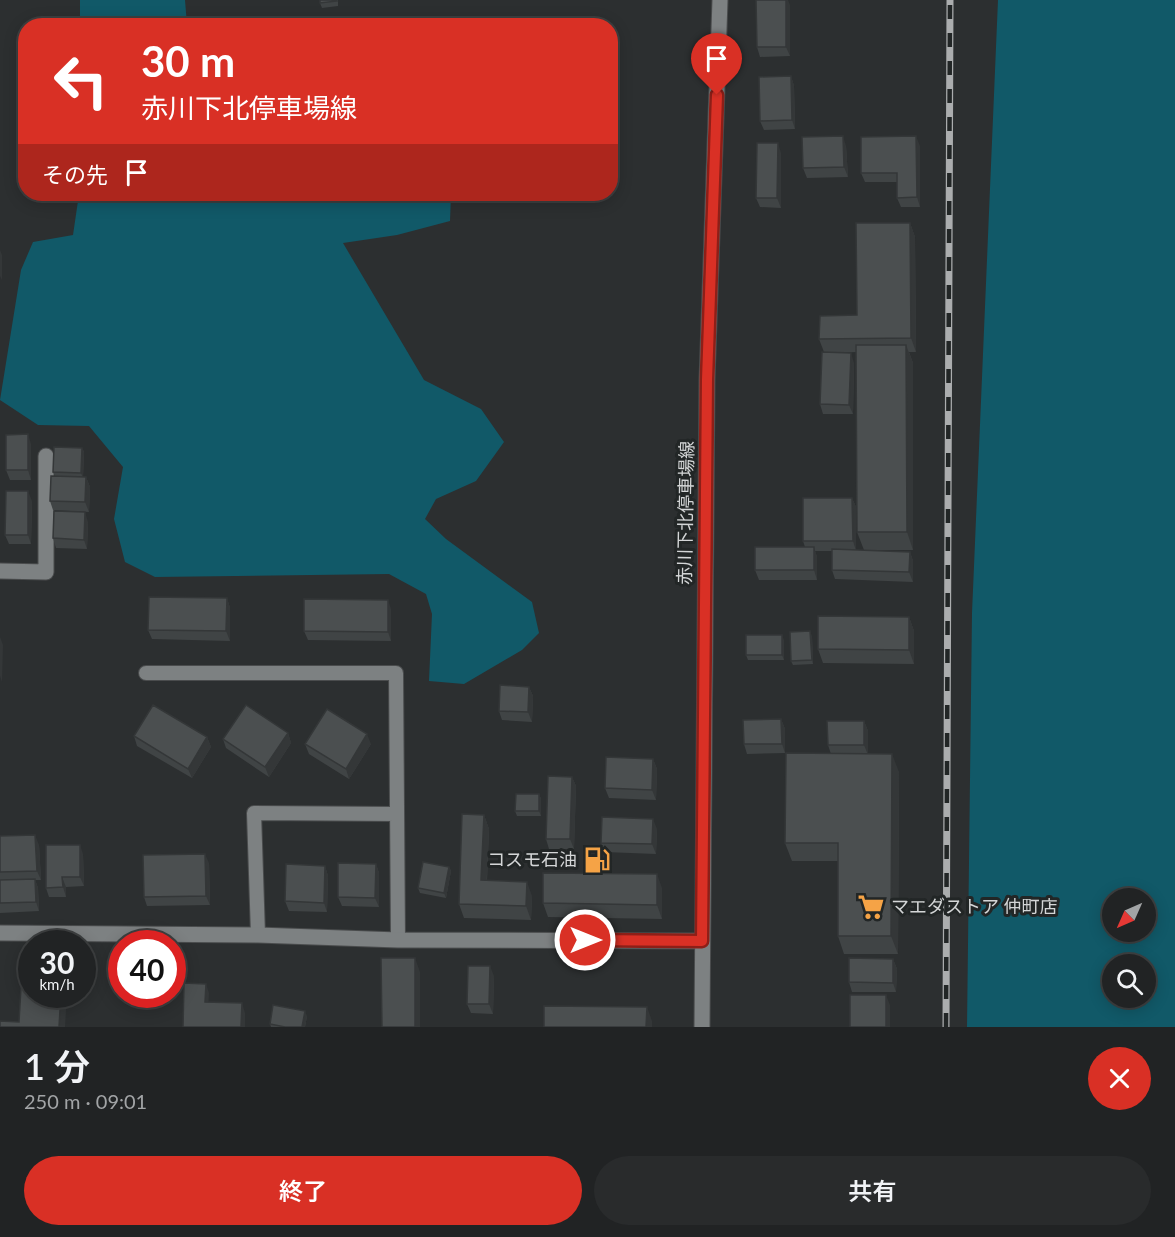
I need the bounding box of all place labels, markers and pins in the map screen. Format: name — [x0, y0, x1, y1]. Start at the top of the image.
pin — [691, 33, 742, 95]
fuel station icon: コスモ石油 — [582, 845, 612, 875]
place label: コスモ石油 — [487, 848, 577, 870]
supermarket icon: マエダストア 仲町店 — [856, 892, 886, 922]
place label: マエダストア 仲町店 — [891, 895, 1058, 917]

